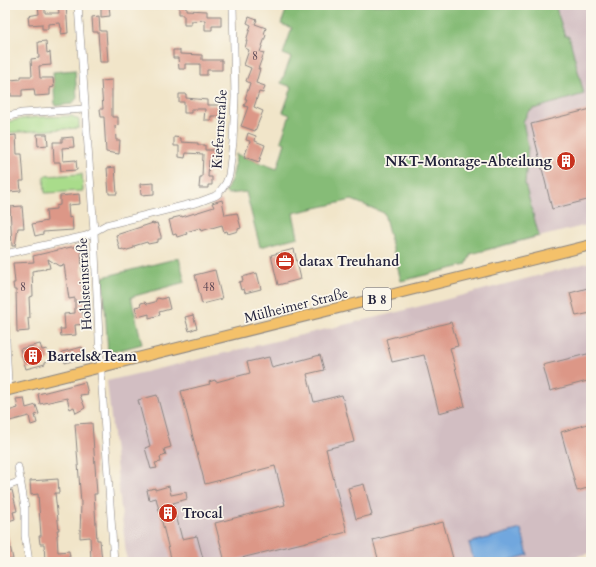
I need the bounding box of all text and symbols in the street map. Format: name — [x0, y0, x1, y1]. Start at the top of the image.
house number: 8 — [252, 48, 258, 64]
street label: Kiefernstraße — [207, 89, 232, 169]
building icon: NKT-Montage-Abteilung — [555, 150, 577, 172]
place label: NKT-Montage-Abteilung — [385, 152, 553, 171]
street label: Hohlsteinstraße — [73, 237, 96, 331]
office icon: datax Treuhand — [274, 250, 296, 272]
place label: datax Treuhand — [299, 252, 399, 271]
house number: 8 — [20, 279, 26, 295]
house number: 48 — [203, 279, 215, 295]
street label: Mülheimer Straße — [242, 283, 350, 328]
road number: B 8 — [363, 288, 391, 310]
building icon: Bartels&Team — [22, 345, 44, 367]
place label: Bartels&Team — [47, 347, 137, 366]
building icon: Trocal — [157, 502, 179, 524]
place label: Trocal — [182, 504, 223, 523]

